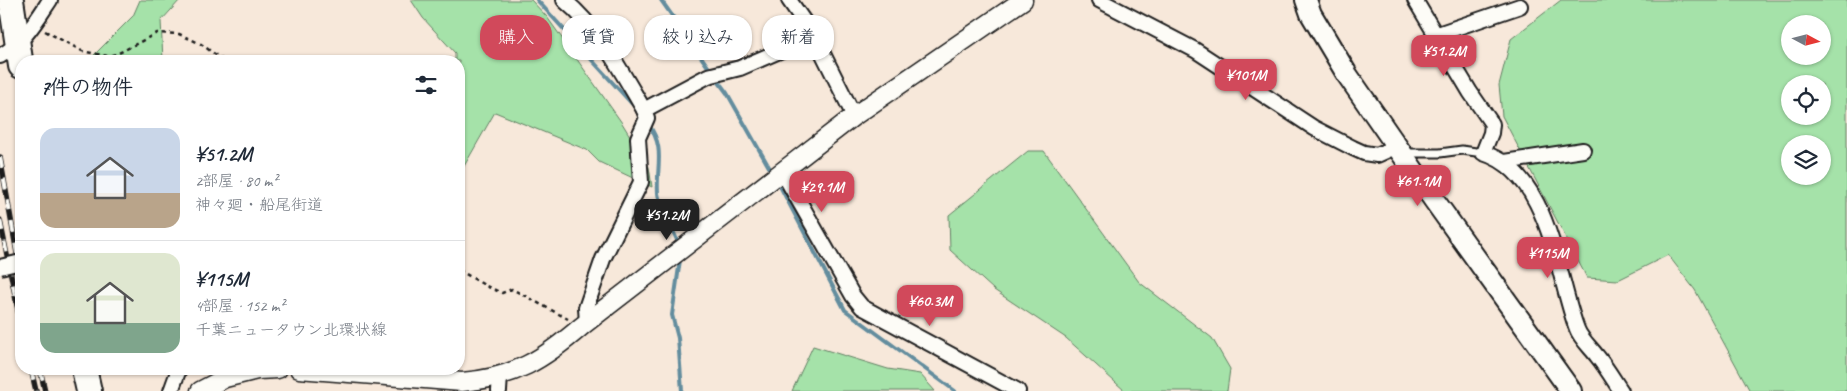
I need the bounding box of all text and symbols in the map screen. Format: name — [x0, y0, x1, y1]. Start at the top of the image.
chip: 購入 — [480, 15, 552, 60]
chip: 賃貸 — [562, 15, 634, 60]
chip: 絞り込み — [644, 15, 752, 60]
chip: 新着 — [762, 15, 834, 60]
north arrow — [1781, 15, 1831, 65]
map controls — [1781, 15, 1831, 185]
pin: ¥51.2M — [1403, 34, 1485, 77]
text: ¥51.2M — [1422, 41, 1466, 61]
pin: ¥101M — [1211, 58, 1281, 101]
text: ¥101M — [1226, 65, 1266, 85]
icon: filters — [412, 71, 440, 99]
text: 7件の物件 — [40, 74, 133, 100]
button: locate — [1781, 75, 1831, 125]
button: layers — [1781, 135, 1831, 185]
text: ¥51.2M — [195, 141, 252, 167]
icon: home — [80, 148, 140, 208]
pin: ¥61.1M — [1377, 164, 1459, 207]
pin: ¥29.1M — [781, 170, 863, 213]
text: 2部屋 · 80 m² — [195, 171, 277, 191]
text: ¥61.1M — [1396, 171, 1440, 191]
text: ¥29.1M — [800, 177, 844, 197]
text: 神々廻・船尾街道 — [195, 195, 323, 215]
pin: ¥51.2M — [626, 198, 708, 241]
text: ¥51.2M — [645, 205, 689, 225]
pin: ¥115M — [1513, 236, 1583, 279]
text: ¥115M — [1528, 243, 1568, 263]
text: ¥115M — [195, 266, 248, 292]
icon: home — [80, 273, 140, 333]
pin: ¥60.3M — [889, 284, 971, 327]
text: ¥60.3M — [908, 291, 952, 311]
text: 4部屋 · 152 m² — [195, 296, 285, 316]
text: 千葉ニュータウン北環状線 — [195, 320, 387, 340]

